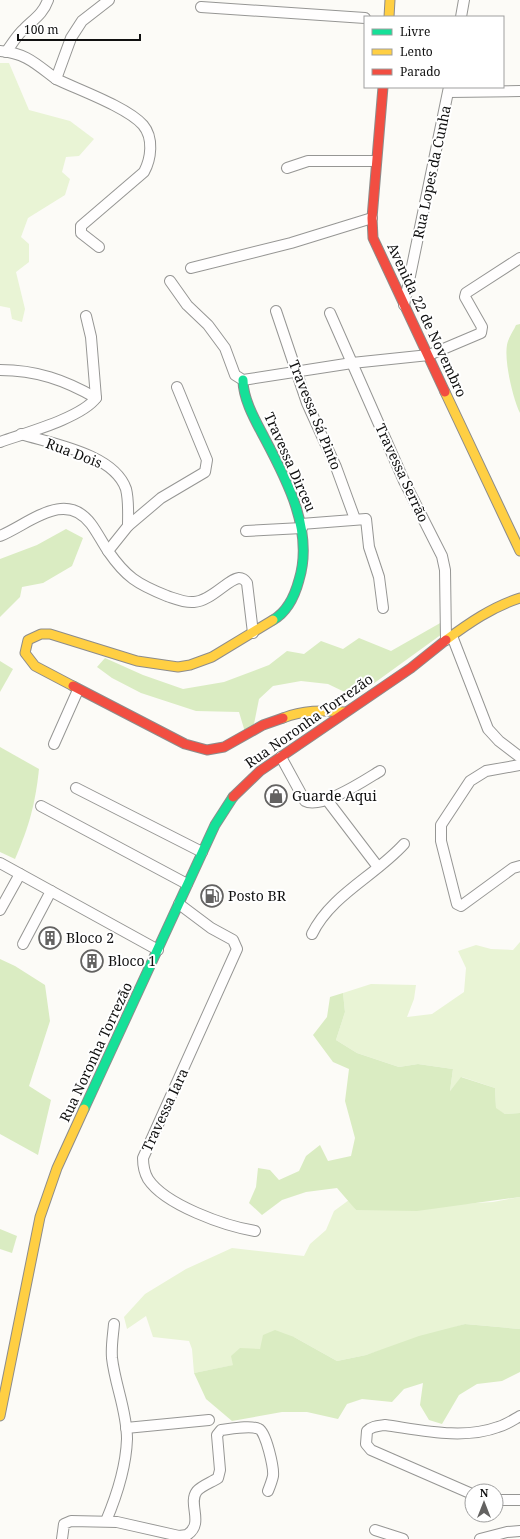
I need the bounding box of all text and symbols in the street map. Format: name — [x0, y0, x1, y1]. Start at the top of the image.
scale bar — [18, 16, 140, 42]
legend — [364, 16, 504, 88]
text: 100 m — [24, 21, 59, 38]
text: Livre — [400, 23, 430, 40]
text: Lento — [400, 43, 433, 60]
text: Parado — [400, 63, 441, 80]
street label: Rua Lopes da Cunha — [408, 103, 455, 240]
street label: Avenida 22 de Novembro — [383, 240, 472, 400]
street label: Travessa Sá Pinto — [285, 357, 346, 472]
street label: Travessa Dirceu — [260, 409, 321, 515]
street label: Travessa Serrão — [371, 421, 434, 525]
street label: Rua Dois — [43, 433, 105, 472]
street label: Rua Noronha Torrezão — [241, 669, 377, 772]
shop icon: Guarde Aqui — [263, 783, 289, 809]
place label: Guarde Aqui — [292, 786, 377, 805]
fuel station icon: Posto BR — [199, 883, 225, 909]
place label: Posto BR — [228, 886, 287, 905]
building icon: Bloco 2 — [37, 925, 63, 951]
place label: Bloco 2 — [66, 928, 114, 947]
building icon: Bloco 1 — [79, 948, 105, 974]
place label: Bloco 1 — [108, 951, 156, 970]
street label: Rua Noronha Torrezão — [55, 979, 136, 1125]
street label: Travessa Iara — [137, 1065, 192, 1154]
north arrow — [464, 1483, 504, 1523]
text: N — [480, 1485, 489, 1500]

